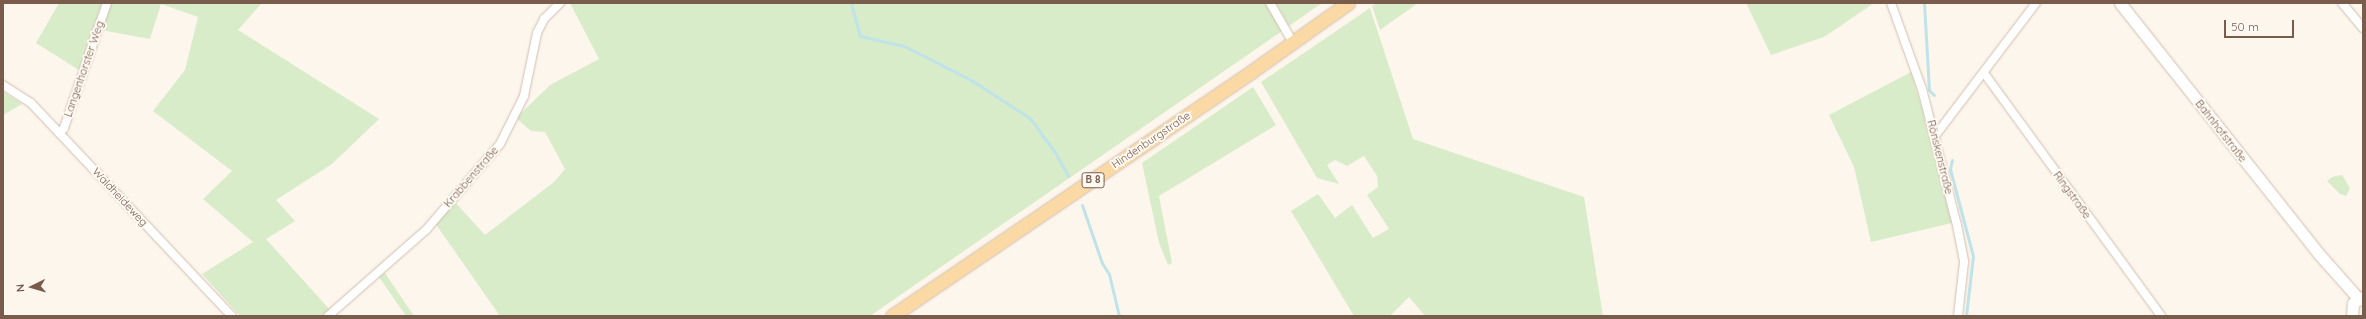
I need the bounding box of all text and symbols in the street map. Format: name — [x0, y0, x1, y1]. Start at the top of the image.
scale bar — [2226, 12, 2296, 38]
street label: Langenhorster Weg — [61, 19, 107, 119]
text: 50 m — [2231, 19, 2259, 34]
street label: Bahnhofstraße — [2192, 97, 2250, 165]
street label: Hindenburgstraße — [1109, 109, 1193, 171]
street label: Rönskenstraße — [1924, 118, 1956, 196]
street label: Krabbenstraße — [441, 144, 501, 210]
street label: Waldheideweg — [90, 165, 150, 229]
street label: Ringstraße — [2050, 169, 2094, 221]
road number: B 8 — [1081, 172, 1105, 188]
north arrow — [12, 267, 52, 307]
text: N — [13, 283, 27, 293]

